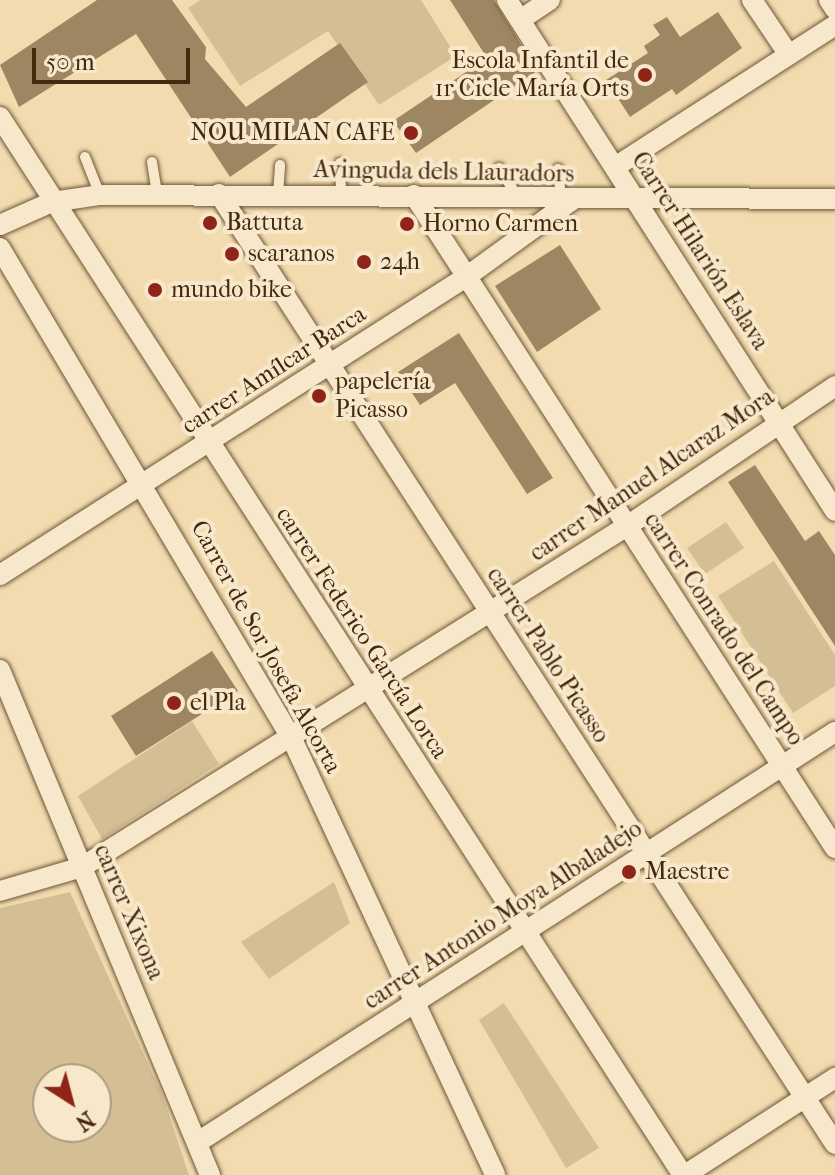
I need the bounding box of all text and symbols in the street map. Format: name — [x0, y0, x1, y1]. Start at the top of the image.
scale bar — [36, 32, 194, 82]
place label: Escola Infantil de 1r Cicle María Orts — [435, 47, 629, 103]
text: 50 m — [46, 48, 95, 76]
marker: Escola Infantil de 1r Cicle María Orts — [636, 66, 654, 84]
place label: NOU MILAN CAFE — [190, 119, 395, 147]
marker: NOU MILAN CAFE — [402, 124, 420, 142]
street label: Carrer Hilarión Eslava — [625, 147, 775, 355]
street label: Avinguda dels Llauradors — [313, 155, 575, 189]
place label: Battuta — [226, 209, 303, 237]
place label: Horno Carmen — [423, 210, 578, 238]
marker: Battuta — [201, 214, 219, 232]
marker: Horno Carmen — [398, 215, 416, 233]
place label: scaranos — [248, 240, 335, 268]
marker: scaranos — [223, 245, 241, 263]
place label: 24h — [380, 248, 420, 276]
marker: 24h — [355, 253, 373, 271]
place label: mundo bike — [171, 276, 292, 304]
marker: mundo bike — [146, 281, 164, 299]
street label: carrer Amílcar Barca — [176, 300, 372, 440]
place label: papelería Picasso — [335, 368, 431, 424]
street label: carrer Manuel Alcaraz Mora — [524, 382, 780, 568]
marker: papelería Picasso — [310, 387, 328, 405]
street label: carrer Federico García Lorca — [270, 502, 454, 764]
street label: carrer Conrado del Campo — [638, 507, 810, 751]
street label: Carrer de Sor Josefa Alcorta — [184, 515, 348, 779]
street label: carrer Pablo Picasso — [480, 562, 616, 748]
place label: el Pla — [190, 689, 246, 717]
marker: el Pla — [165, 694, 183, 712]
street label: carrer Antonio Moya Albaladejo — [359, 814, 647, 1016]
street label: carrer Xixona — [88, 840, 170, 984]
place label: Maestre — [645, 858, 729, 886]
marker: Maestre — [620, 863, 638, 881]
north arrow — [32, 1063, 112, 1143]
text: N — [71, 1105, 99, 1136]

